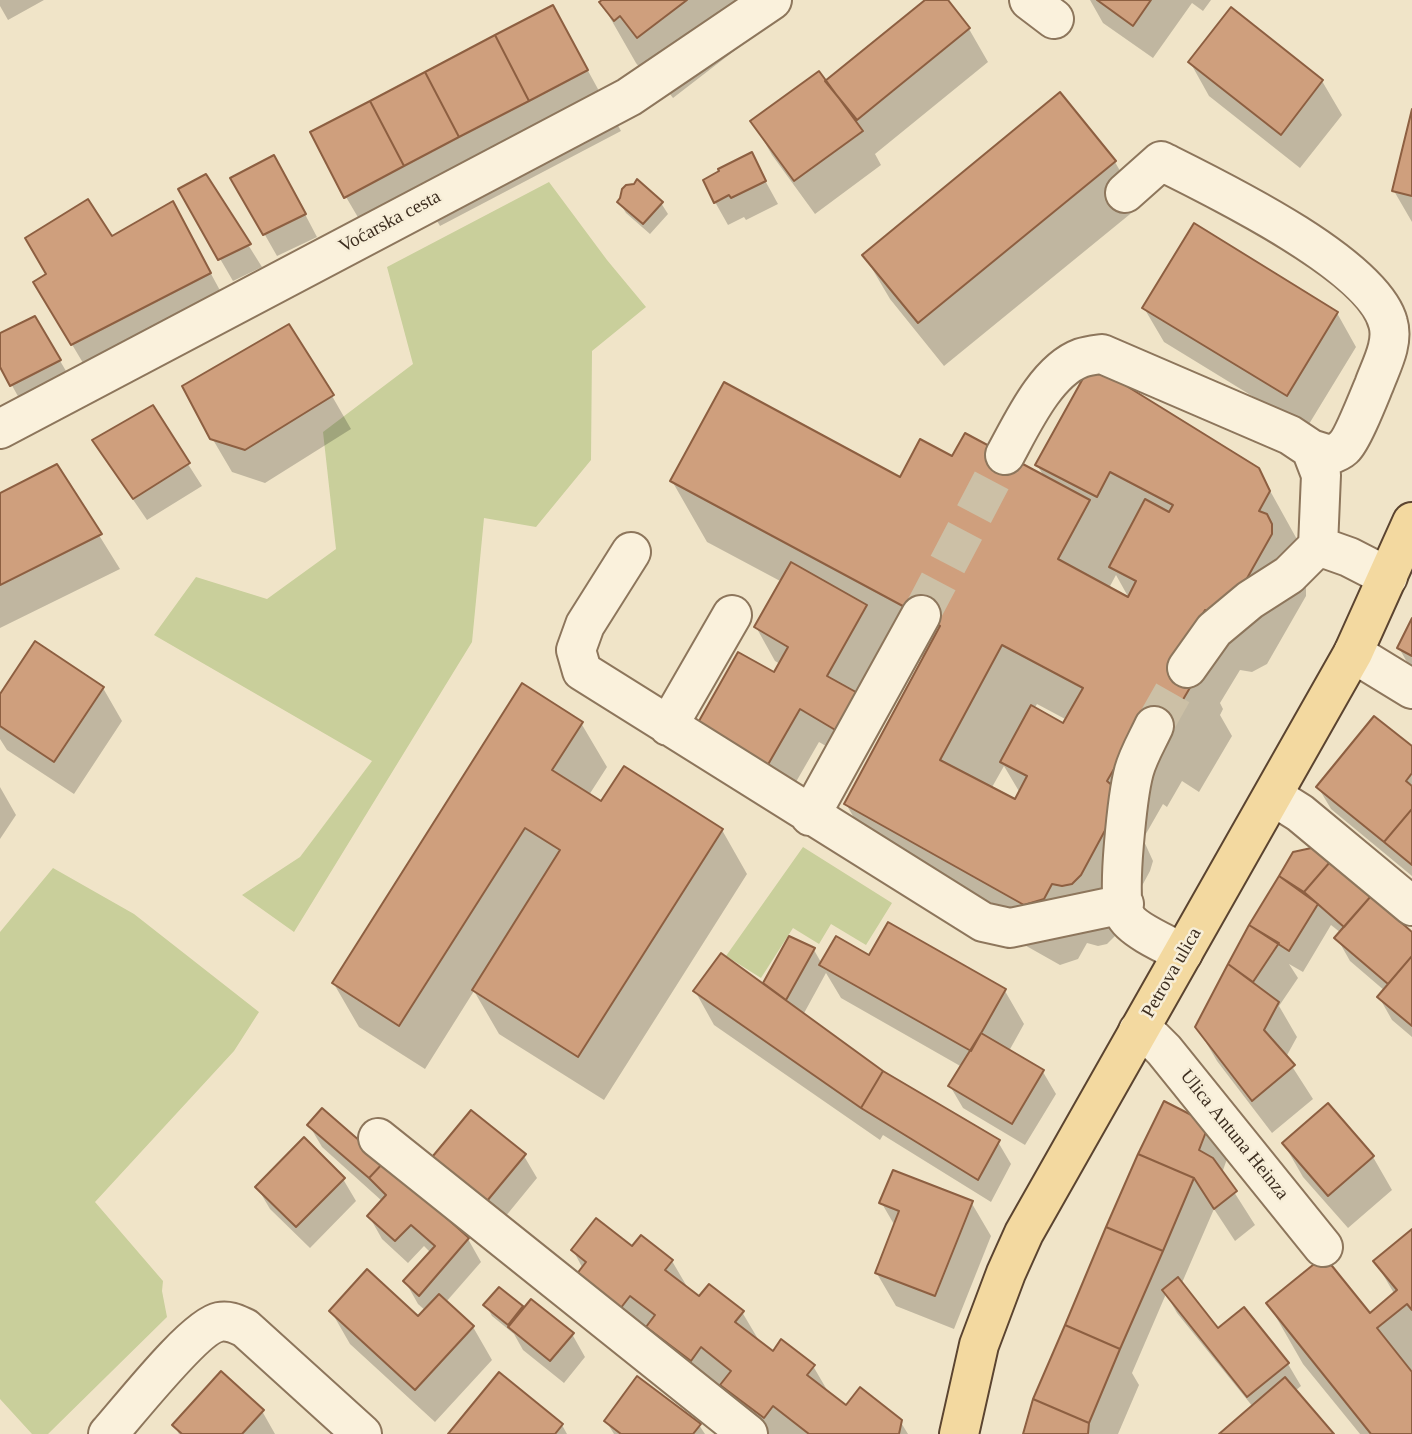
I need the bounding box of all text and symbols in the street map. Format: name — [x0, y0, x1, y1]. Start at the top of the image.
street label: Voćarska cesta — [335, 186, 445, 258]
street label: Petrova ulica — [1137, 924, 1207, 1022]
street label: Ulica Antuna Heinza — [1175, 1066, 1293, 1204]

